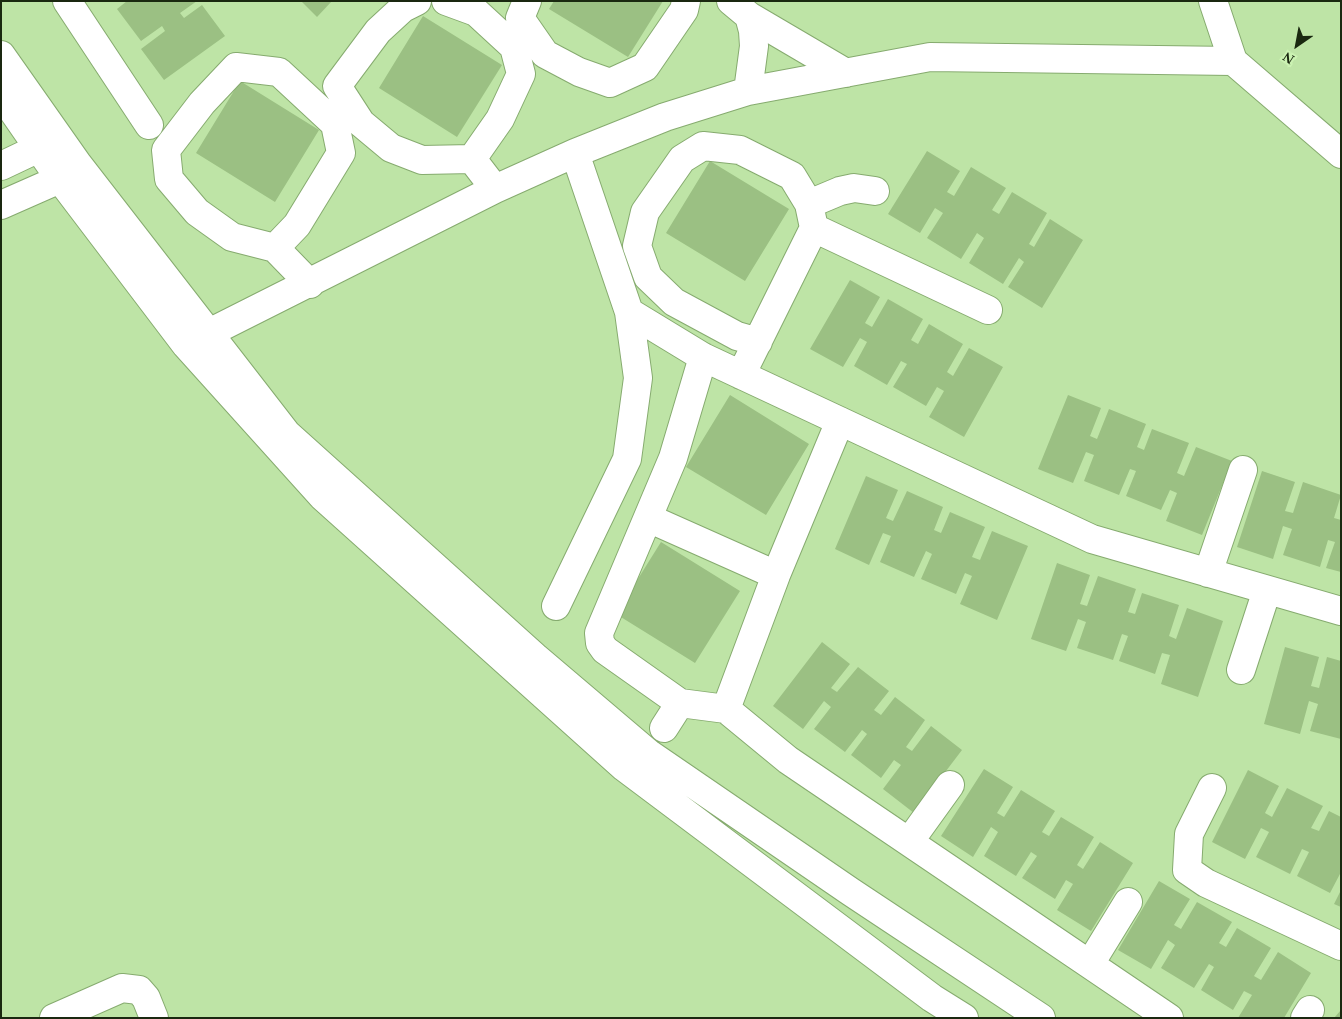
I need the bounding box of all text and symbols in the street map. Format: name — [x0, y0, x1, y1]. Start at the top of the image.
north arrow — [1272, 20, 1322, 70]
text: N — [1280, 49, 1297, 67]

